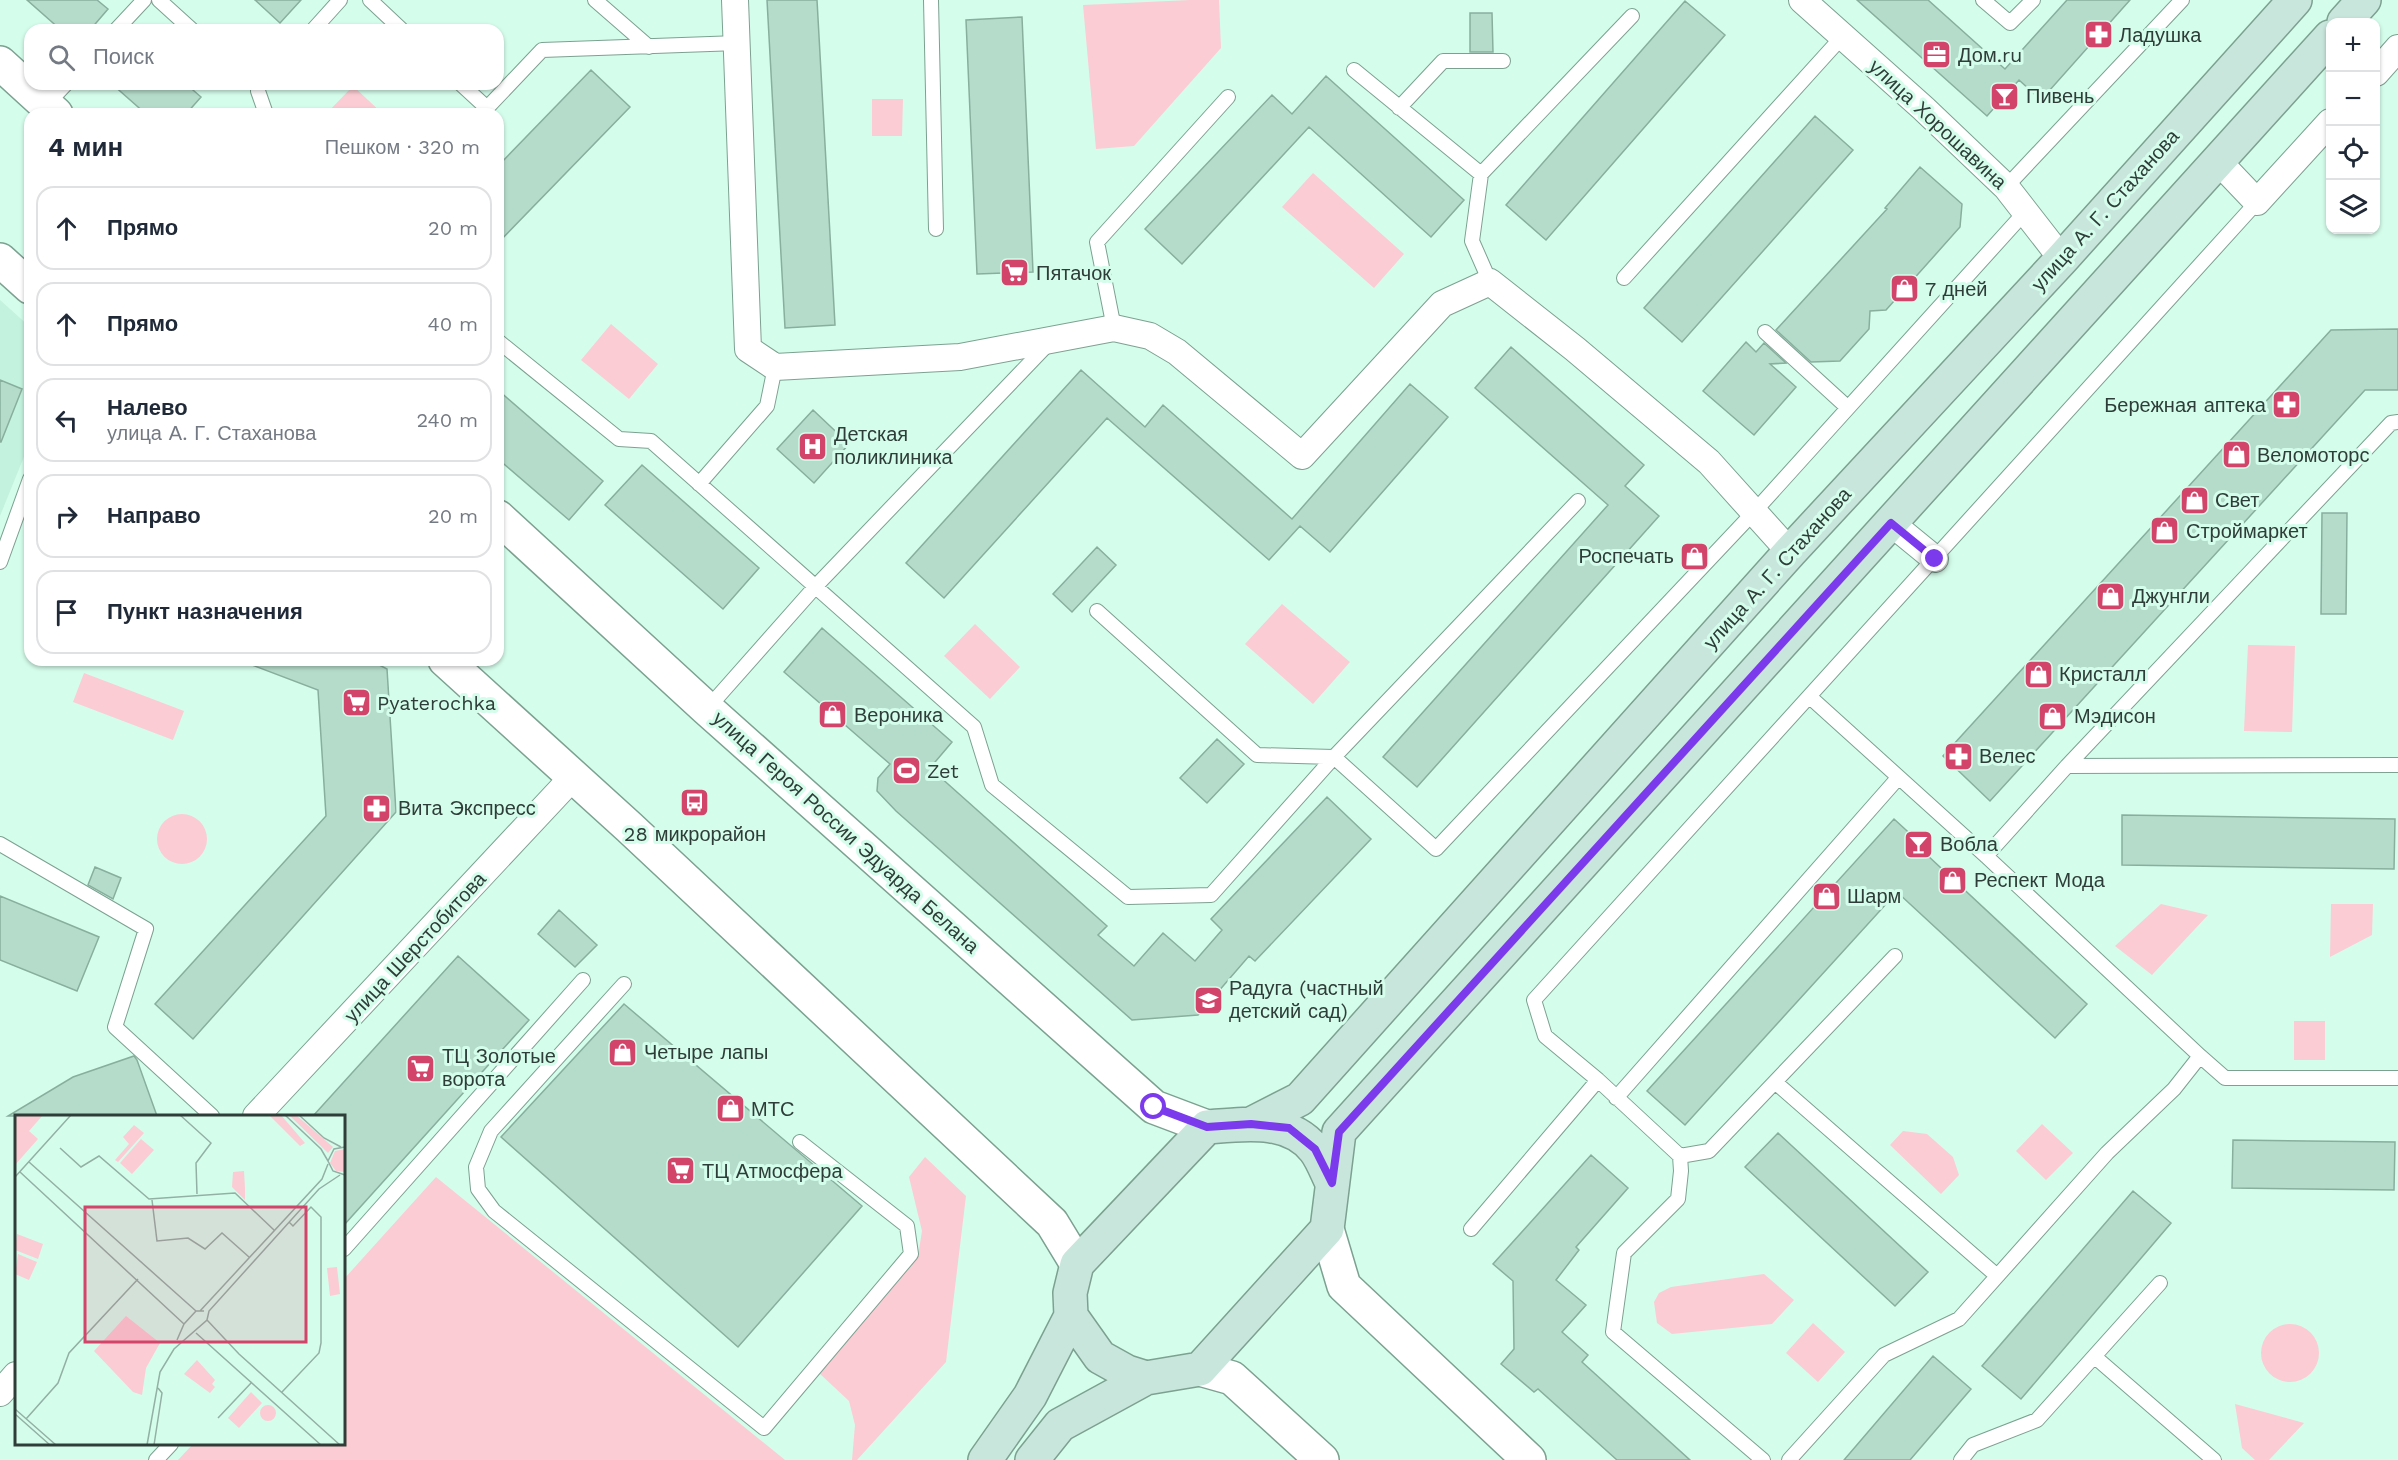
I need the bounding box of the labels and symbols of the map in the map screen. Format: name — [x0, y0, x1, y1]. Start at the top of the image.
pharmacy icon: Ладушка — [2082, 19, 2114, 51]
place label: Ладушка — [2119, 23, 2202, 47]
office icon: Дом.ru — [1921, 39, 1953, 71]
place label: Дом.ru — [1958, 43, 2022, 67]
street label: улица Хорошавина — [1864, 54, 2012, 195]
bar icon: Пивень — [1989, 80, 2021, 112]
place label: Пивень — [2026, 84, 2095, 108]
street label: улица А. Г. Стаханова — [2026, 124, 2185, 296]
supermarket icon: Пятачок — [999, 257, 1031, 289]
place label: Пятачок — [1036, 261, 1111, 285]
shop icon: 7 дней — [1888, 273, 1920, 305]
place label: 7 дней — [1925, 277, 1987, 301]
pharmacy icon: Бережная аптека — [2271, 389, 2303, 421]
place label: Бережная аптека — [2104, 393, 2267, 417]
place label: Детская поликлиника — [834, 422, 954, 469]
hospital icon: Детская поликлиника — [797, 430, 829, 462]
shop icon: Веломоторс — [2220, 439, 2252, 471]
place label: Веломоторс — [2257, 443, 2369, 467]
street label: улица А. Г. Стаханова — [1698, 482, 1857, 654]
shop icon: Свет — [2178, 484, 2210, 516]
place label: Свет — [2215, 488, 2259, 512]
shop icon: Строймаркет — [2149, 515, 2181, 547]
place label: Строймаркет — [2186, 519, 2308, 543]
shop icon: Роспечать — [1679, 540, 1711, 572]
place label: Роспечать — [1578, 544, 1674, 568]
route end — [1921, 545, 1947, 571]
shop icon: Джунгли — [2095, 580, 2127, 612]
place label: Джунгли — [2132, 584, 2210, 608]
shop icon: Кристалл — [2022, 658, 2054, 690]
place label: Кристалл — [2059, 662, 2146, 686]
supermarket icon: Pyaterochka — [340, 687, 372, 719]
place label: Pyaterochka — [377, 691, 496, 715]
shop icon: Вероника — [817, 699, 849, 731]
shop icon: Мэдисон — [2037, 700, 2069, 732]
place label: Вероника — [854, 703, 944, 727]
place label: Мэдисон — [2074, 704, 2156, 728]
street label: улица Героя России Эдуарда Белана — [708, 706, 985, 959]
pharmacy icon: Велес — [1942, 740, 1974, 772]
place label: Велес — [1979, 744, 2036, 768]
sports icon: Zet — [890, 755, 922, 787]
place label: Zet — [927, 759, 959, 783]
bus stop icon: 28 микрорайон — [679, 787, 711, 819]
pharmacy icon: Вита Экспресс — [361, 792, 393, 824]
place label: Вита Экспресс — [398, 796, 536, 820]
place label: 28 микрорайон — [624, 822, 766, 846]
bar icon: Вобла — [1903, 828, 1935, 860]
place label: Вобла — [1940, 832, 1999, 856]
shop icon: Респект Мода — [1937, 864, 1969, 896]
street label: улица Шерстобитова — [339, 866, 491, 1027]
place label: Респект Мода — [1974, 868, 2106, 892]
shop icon: Шарм — [1810, 880, 1842, 912]
place label: Шарм — [1847, 884, 1901, 908]
place label: Радуга (частный детский сад) — [1229, 976, 1384, 1023]
school or university icon: Радуга (частный детский сад) — [1192, 984, 1224, 1016]
shop icon: Четыре лапы — [607, 1036, 639, 1068]
place label: Четыре лапы — [644, 1040, 768, 1064]
place label: ТЦ Золотые ворота — [442, 1044, 556, 1091]
supermarket icon: ТЦ Золотые ворота — [405, 1052, 437, 1084]
shop icon: МТС — [714, 1093, 746, 1125]
route start — [1140, 1093, 1166, 1119]
place label: МТС — [751, 1097, 794, 1121]
inset map — [15, 1115, 345, 1445]
supermarket icon: ТЦ Атмосфера — [665, 1155, 697, 1187]
place label: ТЦ Атмосфера — [702, 1159, 843, 1183]

